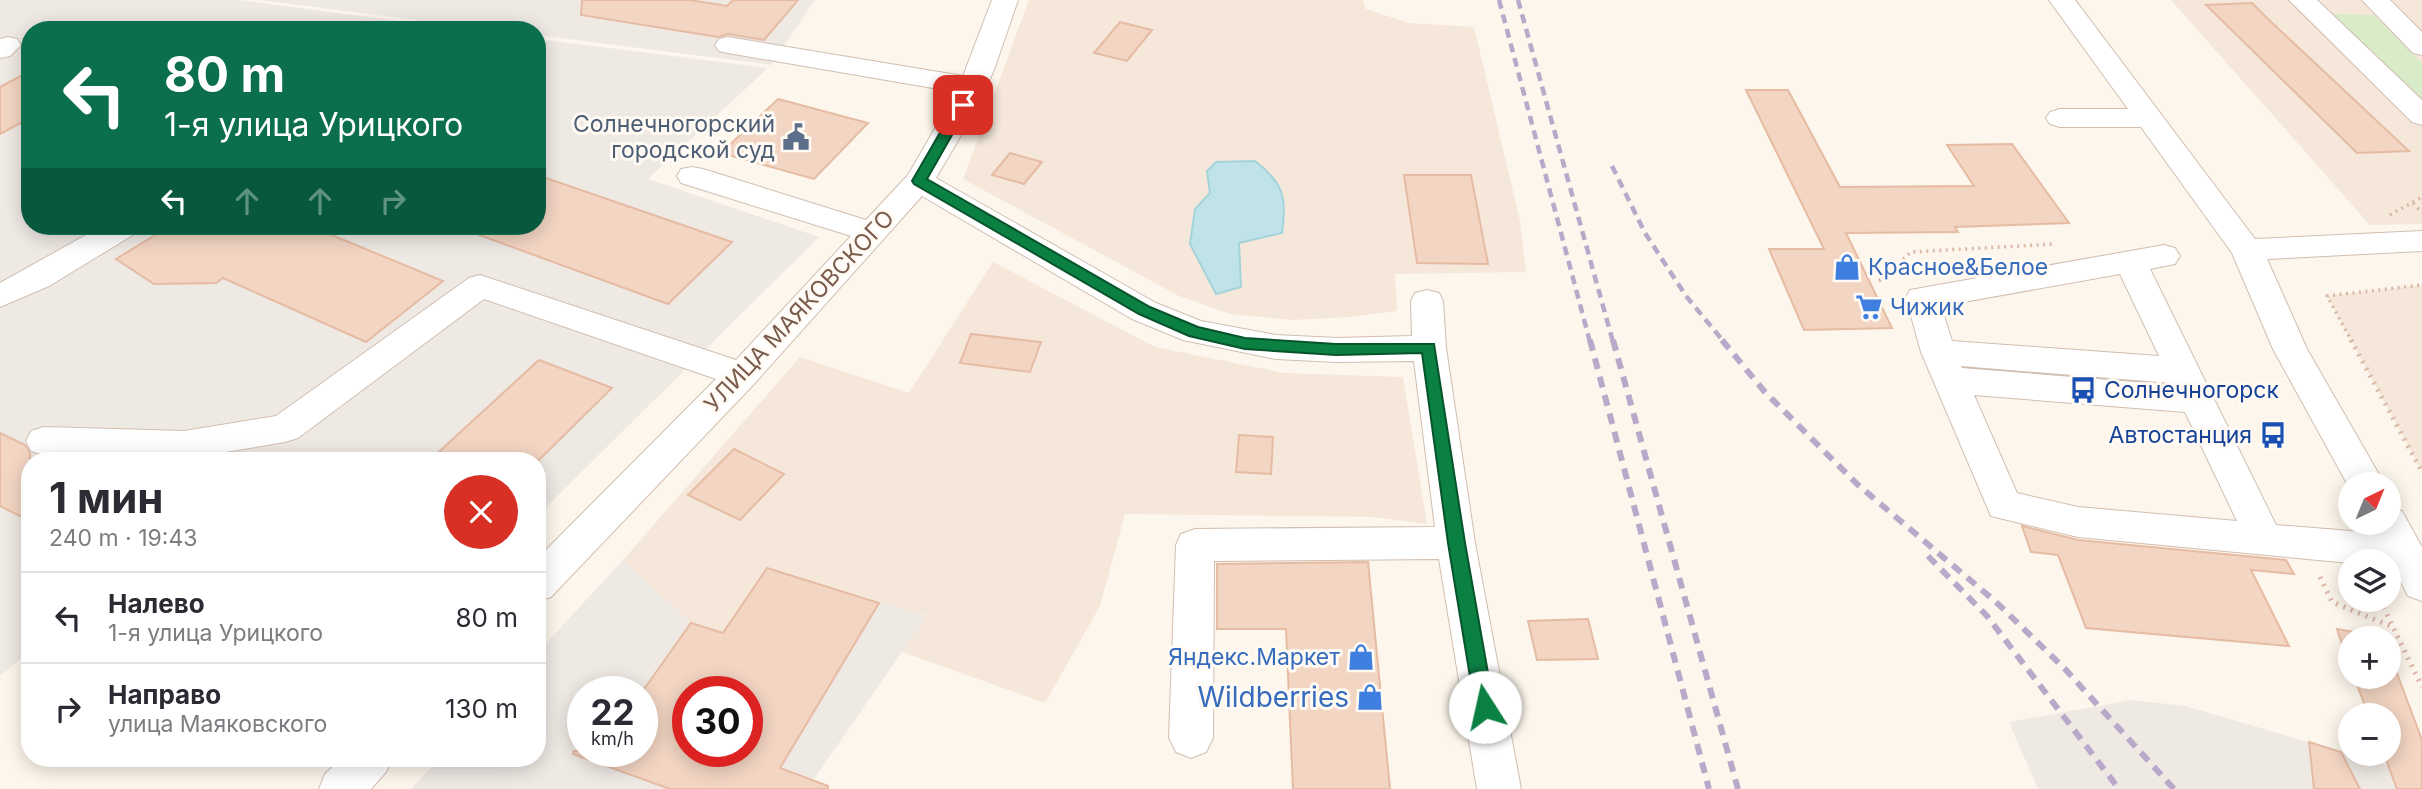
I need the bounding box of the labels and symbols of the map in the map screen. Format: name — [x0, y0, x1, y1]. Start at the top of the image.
pin — [933, 75, 993, 135]
place label: Солнечногорский городской суд — [573, 110, 775, 164]
public building icon: Солнечногорский городской суд — [781, 122, 811, 152]
street label: УЛИЦА МАЯКОВСКОГО — [698, 204, 900, 418]
shop icon: Красное&Белое — [1832, 252, 1862, 282]
place label: Красное&Белое — [1868, 253, 2048, 281]
supermarket icon: Чижик — [1854, 292, 1884, 322]
place label: Чижик — [1890, 293, 1965, 321]
bus stop icon: Солнечногорск — [2068, 375, 2098, 405]
place label: Солнечногорск — [2104, 376, 2279, 404]
bus stop icon: Автостанция — [2258, 420, 2288, 450]
place label: Автостанция — [2109, 421, 2252, 449]
north arrow — [2338, 472, 2401, 536]
shop icon: Яндекс.Маркет — [1346, 642, 1376, 672]
place label: Яндекс.Маркет — [1168, 643, 1340, 671]
position arrow — [1448, 670, 1522, 744]
speed limit sign: 30 — [672, 676, 763, 767]
place label: Wildberries — [1197, 680, 1349, 714]
shop icon: Wildberries — [1355, 682, 1385, 712]

